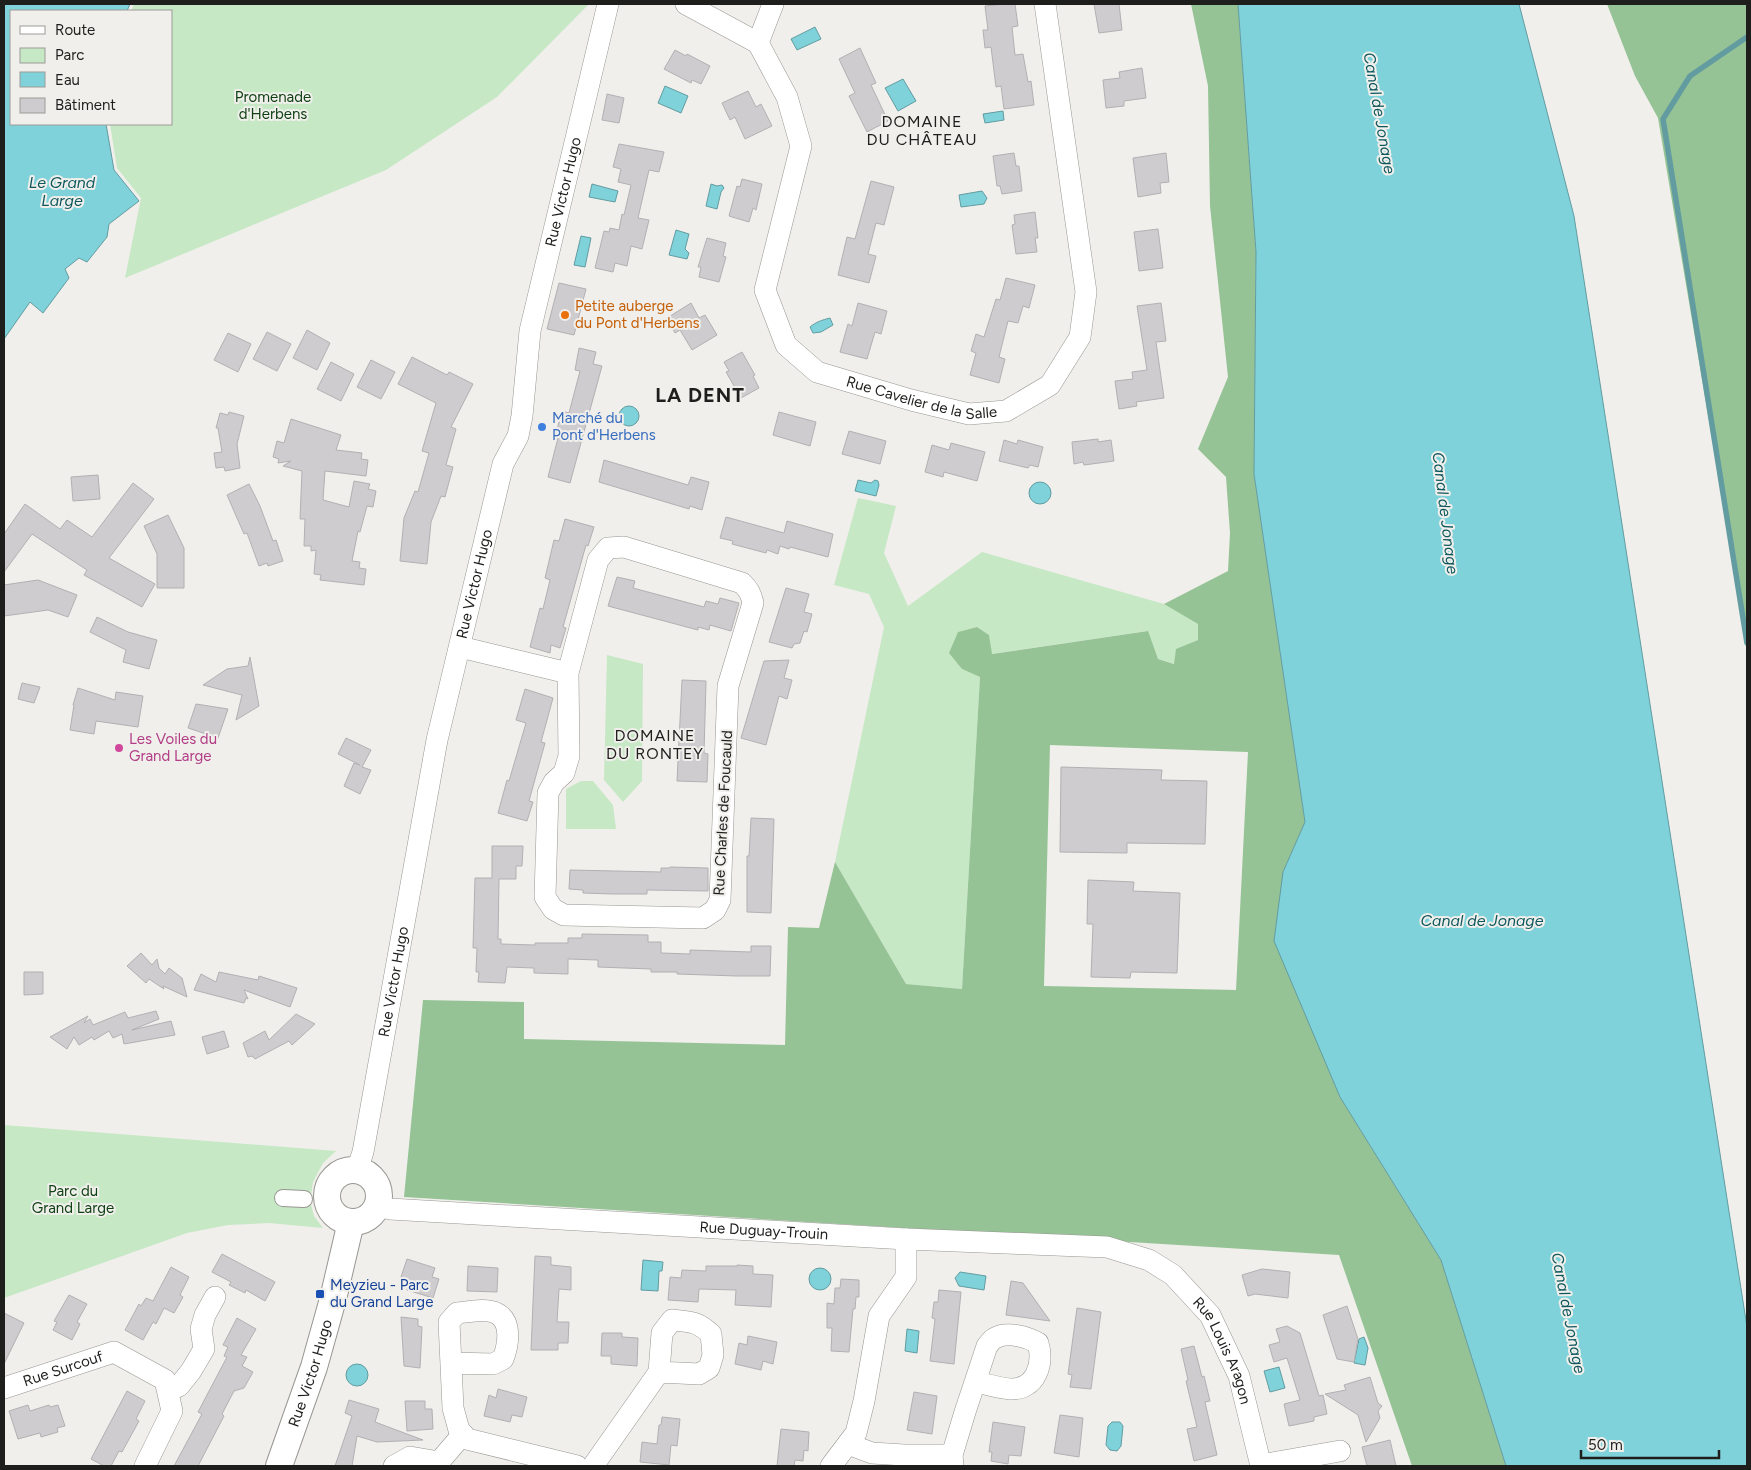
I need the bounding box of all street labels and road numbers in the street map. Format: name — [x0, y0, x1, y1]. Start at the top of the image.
street label: Rue Victor Hugo — [541, 135, 585, 248]
street label: Rue Cavelier de la Salle — [844, 372, 998, 423]
street label: Rue Victor Hugo — [453, 527, 496, 641]
street label: Rue Charles de Foucauld — [710, 730, 736, 896]
street label: Rue Victor Hugo — [375, 925, 412, 1038]
street label: Rue Duguay-Trouin — [699, 1218, 829, 1243]
street label: Rue Louis Aragon — [1189, 1293, 1255, 1406]
street label: Rue Victor Hugo — [285, 1317, 336, 1429]
street label: Rue Surcouf — [21, 1347, 106, 1390]

